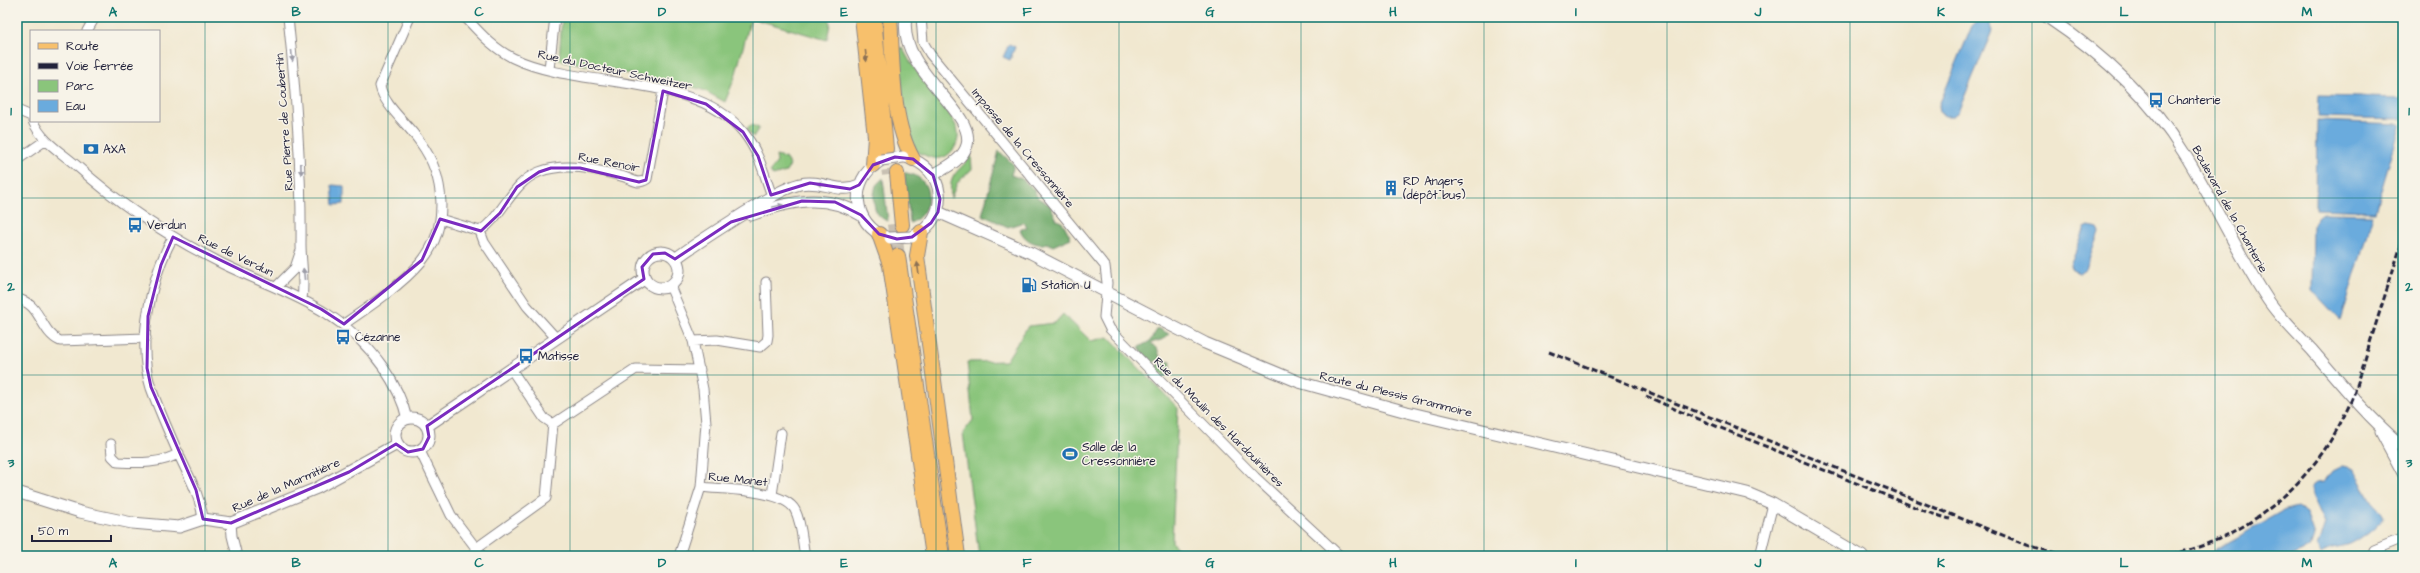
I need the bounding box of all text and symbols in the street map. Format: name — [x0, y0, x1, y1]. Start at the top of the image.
text: A — [109, 3, 118, 21]
text: B — [291, 3, 301, 21]
text: C — [474, 3, 484, 21]
text: D — [658, 3, 667, 21]
text: E — [840, 3, 848, 21]
text: F — [1022, 3, 1032, 21]
text: G — [1205, 3, 1215, 21]
text: H — [1389, 3, 1397, 21]
text: I — [1575, 3, 1577, 21]
text: J — [1754, 3, 1762, 21]
text: K — [1937, 3, 1945, 21]
text: L — [2119, 3, 2129, 21]
text: M — [2302, 3, 2313, 21]
legend — [30, 30, 160, 122]
text: Route — [66, 38, 99, 55]
street label: Rue du Docteur Schweitzer — [536, 46, 694, 95]
one-way arrow — [289, 50, 295, 62]
one-way arrow — [863, 50, 870, 62]
street label: Rue Pierre de Coubertin — [271, 53, 298, 191]
text: Voie ferrée — [66, 58, 134, 75]
text: Parc — [66, 78, 94, 95]
street label: Impasse de la Cressonnière — [967, 85, 1078, 212]
bus stop icon: Chanterie — [2147, 91, 2165, 109]
place label: Chanterie — [2168, 92, 2221, 109]
text: Eau — [66, 98, 85, 115]
text: 1 — [10, 102, 12, 120]
text: 1 — [2408, 102, 2410, 120]
bank icon: AXA — [82, 140, 100, 158]
place label: AXA — [103, 141, 126, 158]
street label: Boulevard de la Chanterie — [2188, 143, 2272, 276]
street label: Rue Renoir — [577, 148, 641, 177]
one-way arrow — [297, 163, 304, 175]
place label: RD Angers (dépôt bus) — [1403, 173, 1465, 204]
building icon: RD Angers (dépôt bus) — [1382, 179, 1400, 197]
one-way arrow — [816, 181, 828, 187]
one-way arrow — [772, 203, 785, 209]
bus stop icon: Verdun — [126, 216, 144, 234]
place label: Verdun — [147, 217, 186, 234]
street label: Rue de Verdun — [195, 230, 276, 281]
one-way arrow — [915, 262, 921, 274]
one-way arrow — [300, 268, 307, 281]
fuel station icon: Station U — [1020, 276, 1038, 294]
place label: Station U — [1041, 277, 1091, 294]
text: 2 — [6, 278, 15, 296]
text: 2 — [2404, 278, 2413, 296]
bus stop icon: Cézanne — [334, 328, 352, 346]
place label: Cézanne — [355, 329, 401, 346]
bus stop icon: Matisse — [517, 347, 535, 365]
place label: Matisse — [538, 348, 580, 365]
street label: Rue du Moulin des Hardouinières — [1150, 353, 1288, 491]
street label: Route du Plessis Grammoire — [1318, 367, 1474, 422]
place label: Salle de la Cressonnière — [1082, 439, 1156, 470]
sports icon: Salle de la Cressonnière — [1061, 445, 1079, 463]
text: 3 — [7, 454, 15, 472]
street label: Rue de la Marmitière — [230, 454, 343, 517]
text: 3 — [2405, 454, 2413, 472]
street label: Rue Manet — [708, 468, 768, 491]
scale bar — [32, 517, 111, 543]
text: 50 m — [38, 523, 69, 540]
text: A — [109, 554, 118, 572]
text: B — [291, 554, 301, 572]
text: C — [474, 554, 484, 572]
text: D — [658, 554, 667, 572]
text: E — [840, 554, 848, 572]
text: F — [1022, 554, 1032, 572]
text: G — [1205, 554, 1215, 572]
text: H — [1389, 554, 1397, 572]
text: I — [1575, 554, 1577, 572]
text: J — [1754, 554, 1762, 572]
text: K — [1937, 554, 1945, 572]
text: L — [2119, 554, 2129, 572]
text: M — [2302, 554, 2313, 572]

